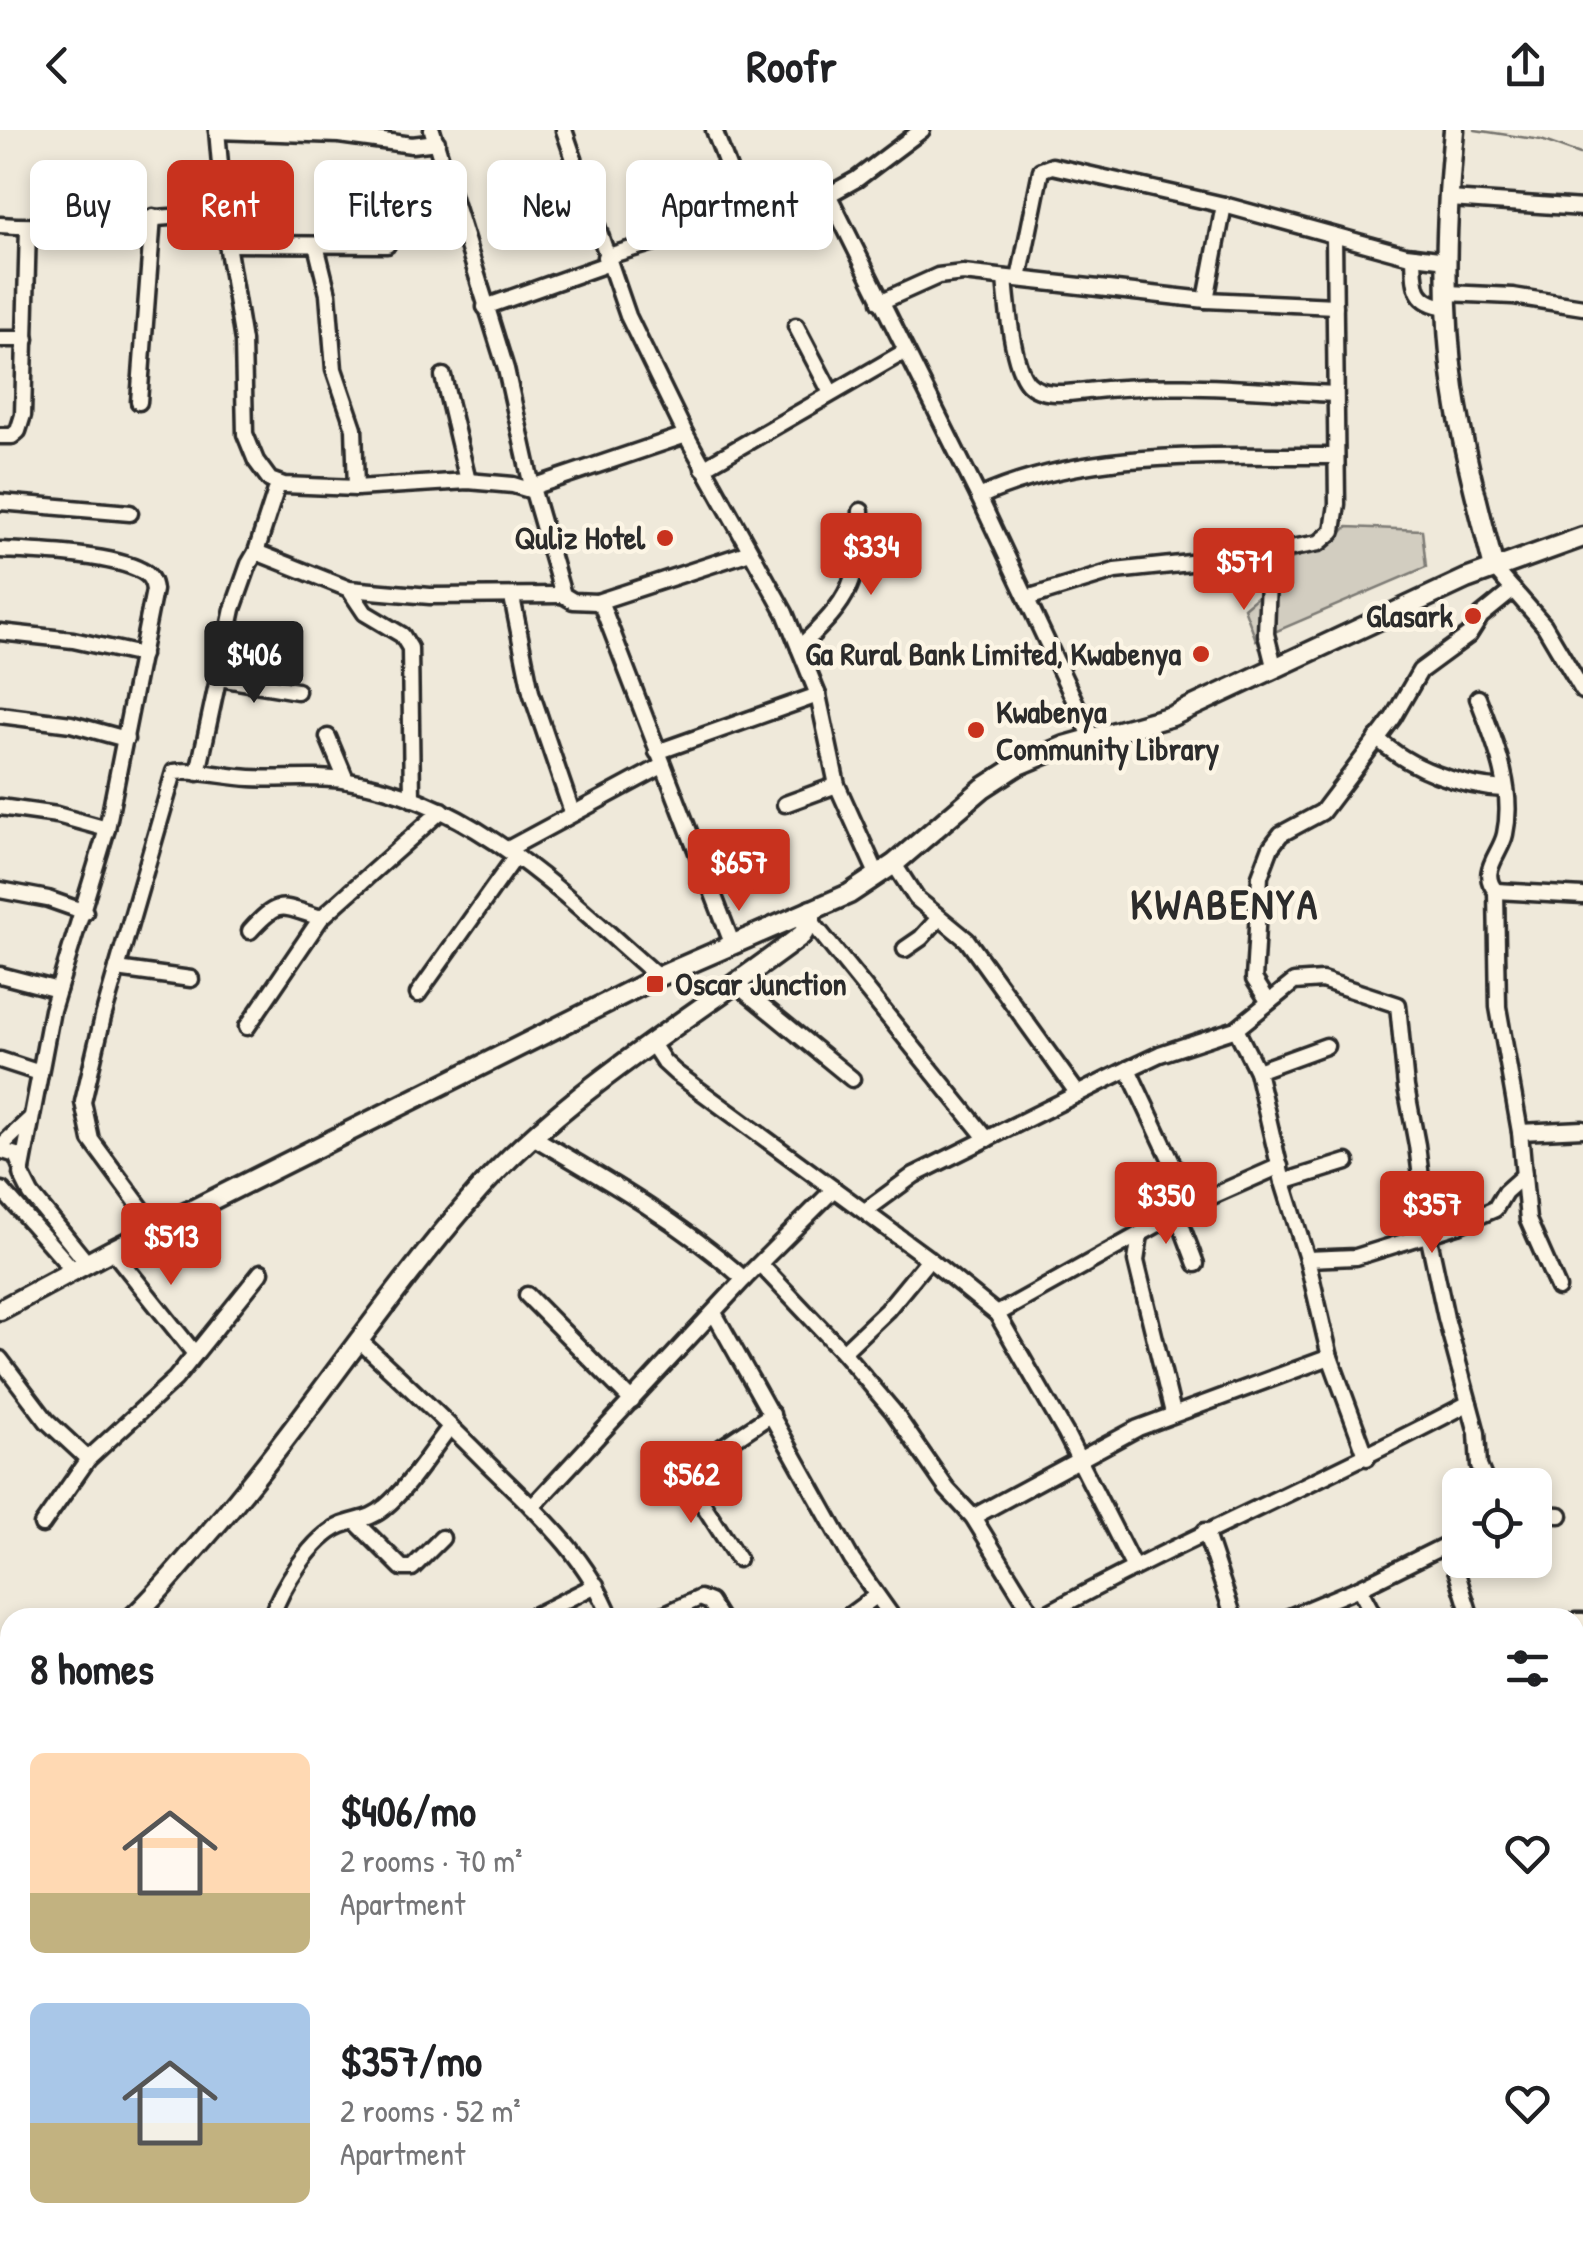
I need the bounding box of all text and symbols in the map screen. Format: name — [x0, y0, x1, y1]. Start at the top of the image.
text: Roofr — [746, 35, 837, 96]
icon: back — [30, 38, 85, 93]
icon: share — [1498, 38, 1553, 93]
chip: Buy — [30, 160, 147, 250]
chip: Rent — [167, 160, 294, 250]
chip: Filters — [314, 160, 467, 250]
chip: New — [487, 160, 606, 250]
chip: Apartment — [626, 160, 833, 250]
pin: $334 — [812, 513, 930, 598]
place label: Quliz Hotel — [514, 516, 646, 559]
text: $334 — [843, 524, 899, 567]
marker: Quliz Hotel — [654, 527, 676, 549]
pin: $571 — [1185, 528, 1303, 613]
text: $571 — [1215, 539, 1273, 582]
place label: Glasark — [1366, 594, 1454, 637]
marker: Glasark — [1462, 605, 1484, 627]
pin: $406 — [195, 621, 313, 706]
text: $406 — [226, 632, 282, 675]
place label: Ga Rural Bank Limited, Kwabenya — [805, 632, 1181, 676]
marker: Ga Rural Bank Limited, Kwabenya — [1190, 643, 1212, 665]
place label: Kwabenya Community Library — [996, 690, 1220, 771]
marker: Kwabenya Community Library — [965, 719, 987, 741]
pin: $657 — [680, 829, 798, 914]
text: $657 — [710, 840, 768, 883]
district label: KWABENYA — [1130, 875, 1320, 932]
place label: Oscar Junction — [675, 962, 847, 1005]
marker: Oscar Junction — [644, 973, 666, 995]
pin: $350 — [1107, 1162, 1225, 1247]
pin: $357 — [1373, 1171, 1491, 1256]
text: $350 — [1137, 1173, 1195, 1216]
text: $357 — [1402, 1182, 1462, 1225]
pin: $513 — [112, 1203, 230, 1288]
text: $513 — [143, 1214, 199, 1257]
pin: $562 — [632, 1441, 750, 1526]
text: $562 — [662, 1452, 720, 1495]
map controls — [1442, 1468, 1552, 1578]
button: locate — [1442, 1468, 1552, 1578]
text: 8 homes — [30, 1640, 154, 1697]
icon: filters — [1500, 1641, 1555, 1696]
text: $406/mo — [340, 1782, 476, 1839]
icon: home — [110, 1793, 230, 1913]
icon: heart — [1500, 1826, 1555, 1881]
text: 2 rooms · 70 m² — [340, 1839, 522, 1882]
text: Apartment — [340, 1882, 465, 1925]
text: $357/mo — [340, 2032, 482, 2089]
icon: home — [110, 2043, 230, 2163]
icon: heart — [1500, 2076, 1555, 2131]
text: 2 rooms · 52 m² — [340, 2089, 521, 2132]
text: Apartment — [340, 2132, 465, 2175]

